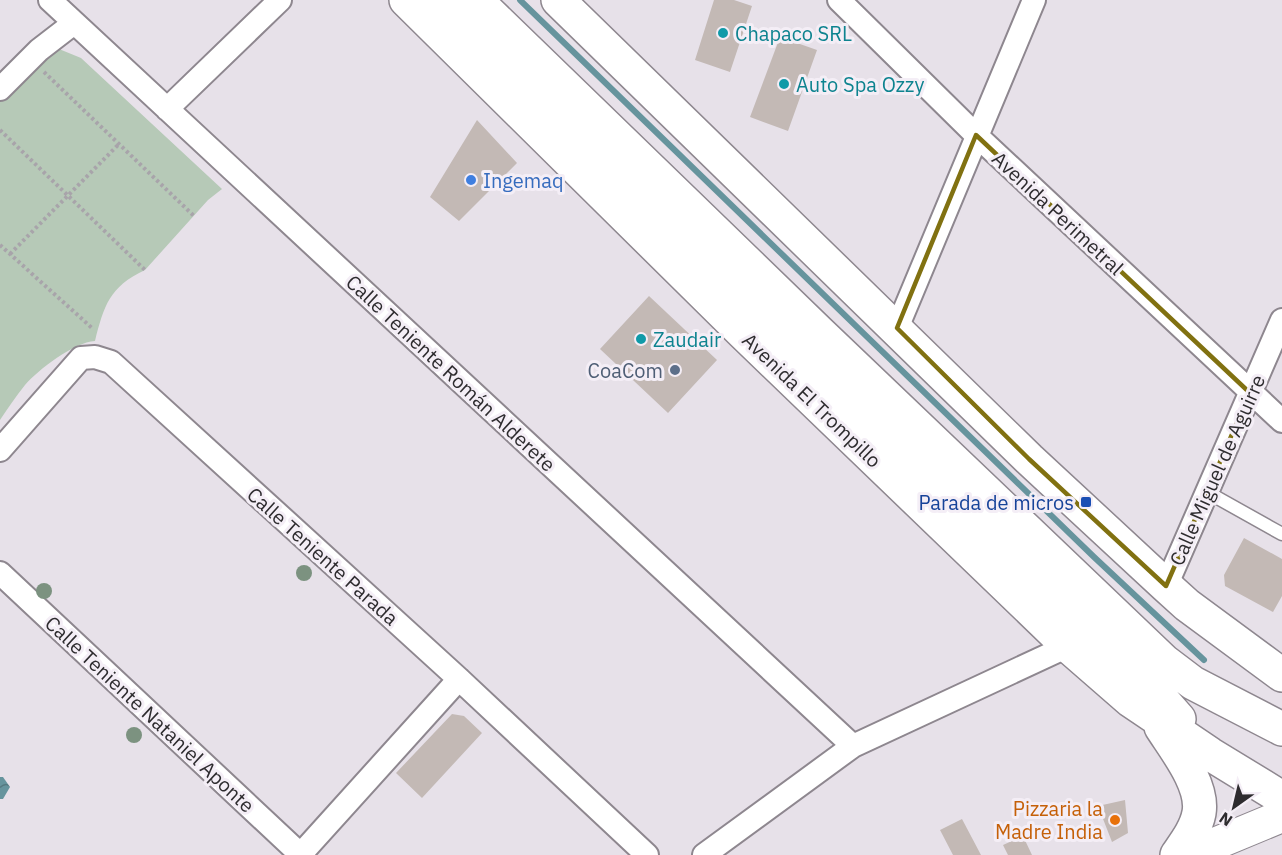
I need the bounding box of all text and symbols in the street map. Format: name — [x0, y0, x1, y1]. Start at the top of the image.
place label: Chapaco SRL — [735, 20, 852, 47]
marker: Chapaco SRL — [716, 26, 730, 40]
place label: Auto Spa Ozzy — [796, 71, 924, 98]
marker: Auto Spa Ozzy — [777, 77, 791, 91]
street label: Avenida Perimetral — [987, 145, 1129, 281]
place label: Ingemaq — [483, 167, 564, 194]
marker: Ingemaq — [464, 173, 478, 187]
street label: Calle Teniente Román Alderete — [341, 269, 561, 477]
place label: Zaudair — [653, 326, 721, 353]
street label: Avenida El Trompillo — [737, 327, 887, 473]
marker: Zaudair — [634, 332, 648, 346]
place label: CoaCom — [588, 357, 663, 384]
marker: CoaCom — [668, 363, 682, 377]
street label: Calle Miguel de Aguirre — [1163, 370, 1271, 570]
street label: Calle Teniente Parada — [242, 481, 405, 631]
place label: Parada de micros — [918, 489, 1074, 516]
marker: Parada de micros — [1079, 495, 1093, 509]
street label: Calle Teniente Nataniel Aponte — [40, 610, 260, 818]
north arrow — [1204, 777, 1264, 837]
place label: Pizzaria la Madre India — [995, 795, 1103, 845]
text: N — [1215, 808, 1236, 831]
marker: Pizzaria la Madre India — [1108, 813, 1122, 827]

